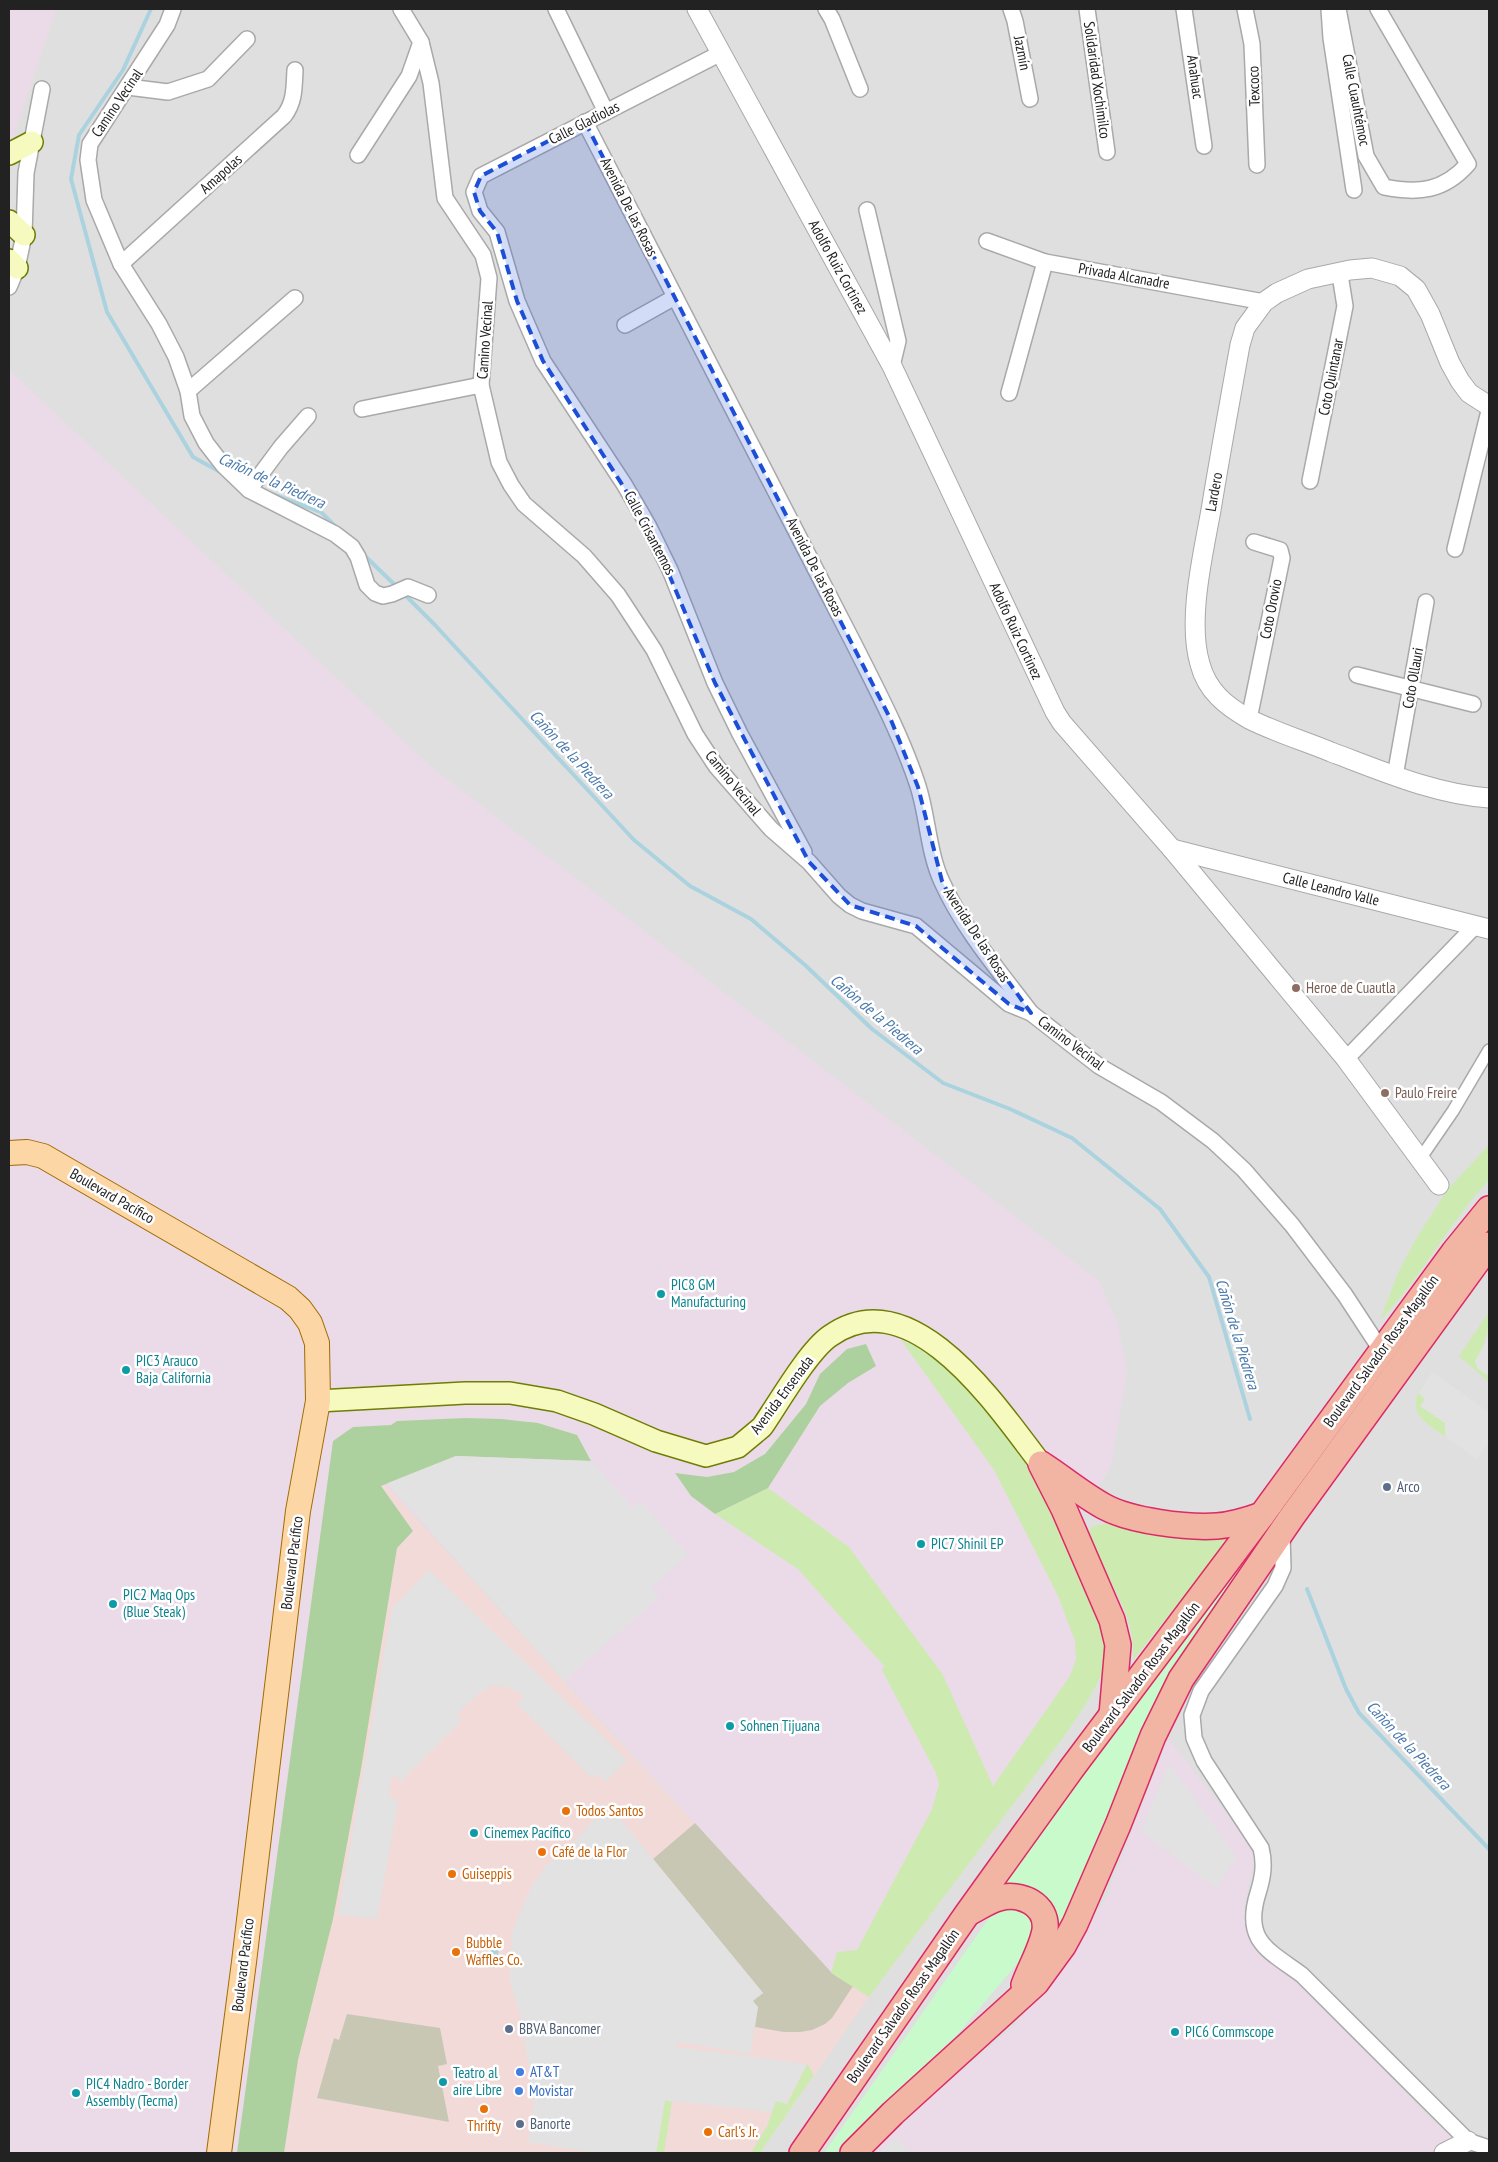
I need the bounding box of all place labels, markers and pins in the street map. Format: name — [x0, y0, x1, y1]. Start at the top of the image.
place label: Heroe de Cuautla — [1306, 978, 1395, 997]
marker: Heroe de Cuautla — [1290, 982, 1302, 994]
place label: Paulo Freire — [1395, 1083, 1457, 1102]
marker: Paulo Freire — [1379, 1087, 1391, 1099]
place label: PIC8 GM Manufacturing — [671, 1275, 746, 1311]
marker: PIC8 GM Manufacturing — [655, 1288, 667, 1300]
place label: PIC3 Arauco Baja California — [136, 1351, 211, 1387]
marker: PIC3 Arauco Baja California — [120, 1364, 132, 1376]
place label: Arco — [1397, 1477, 1420, 1496]
marker: Arco — [1381, 1481, 1393, 1493]
place label: PIC7 Shinil EP — [931, 1534, 1004, 1553]
marker: PIC7 Shinil EP — [915, 1538, 927, 1550]
place label: PIC2 Maq Ops (Blue Steak) — [123, 1585, 195, 1621]
marker: PIC2 Maq Ops (Blue Steak) — [107, 1598, 119, 1610]
place label: Sohnen Tijuana — [740, 1716, 820, 1735]
marker: Sohnen Tijuana — [724, 1720, 736, 1732]
place label: Todos Santos — [576, 1801, 643, 1820]
marker: Todos Santos — [560, 1805, 572, 1817]
place label: Cinemex Pacífico — [484, 1823, 571, 1842]
marker: Cinemex Pacífico — [468, 1827, 480, 1839]
place label: Café de la Flor — [552, 1842, 628, 1861]
marker: Café de la Flor — [536, 1846, 548, 1858]
place label: Guiseppis — [462, 1864, 512, 1883]
marker: Guiseppis — [446, 1868, 458, 1880]
place label: Bubble Waffles Co. — [466, 1933, 523, 1969]
marker: Bubble Waffles Co. — [450, 1946, 462, 1958]
place label: BBVA Bancomer — [519, 2019, 601, 2038]
place label: PIC6 Commscope — [1185, 2022, 1274, 2041]
marker: BBVA Bancomer — [503, 2023, 515, 2035]
marker: PIC6 Commscope — [1169, 2026, 1181, 2038]
place label: AT&T — [530, 2062, 560, 2081]
place label: Teatro al aire Libre — [453, 2063, 502, 2099]
marker: AT&T — [514, 2066, 526, 2078]
place label: PIC4 Nadro - Border Assembly (Tecma) — [86, 2074, 189, 2110]
marker: Teatro al aire Libre — [437, 2076, 449, 2088]
place label: Movistar — [529, 2081, 574, 2100]
marker: Movistar — [513, 2085, 525, 2097]
marker: PIC4 Nadro - Border Assembly (Tecma) — [70, 2087, 82, 2099]
marker: Thrifty — [478, 2103, 490, 2115]
place label: Banorte — [530, 2114, 571, 2133]
place label: Thrifty — [467, 2116, 501, 2135]
marker: Banorte — [514, 2118, 526, 2130]
place label: Carl's Jr. — [718, 2122, 758, 2141]
marker: Carl's Jr. — [702, 2126, 714, 2138]

